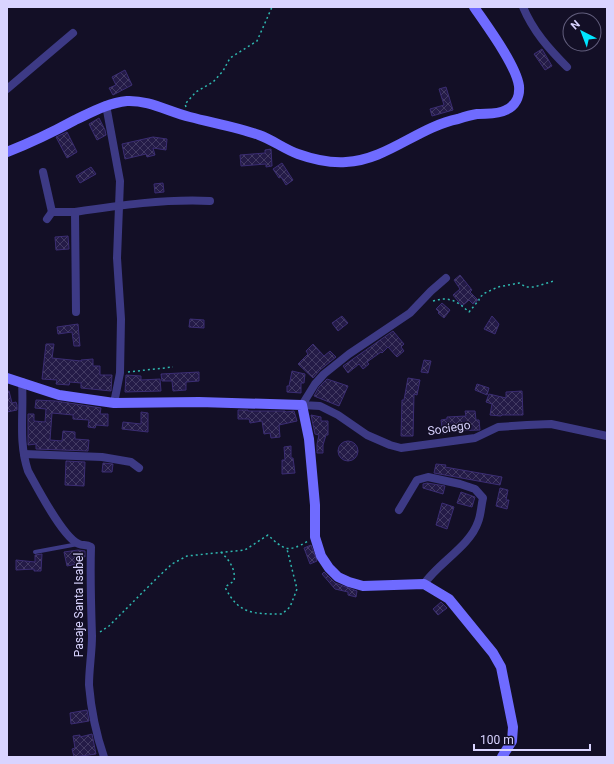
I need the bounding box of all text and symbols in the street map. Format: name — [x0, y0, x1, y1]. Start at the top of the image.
north arrow — [562, 12, 602, 52]
text: N — [568, 17, 583, 32]
street label: Sociego — [427, 418, 472, 438]
street label: Pasaje Santa Isabel — [72, 553, 86, 657]
scale bar — [474, 726, 590, 752]
text: 100 m — [480, 733, 514, 747]

